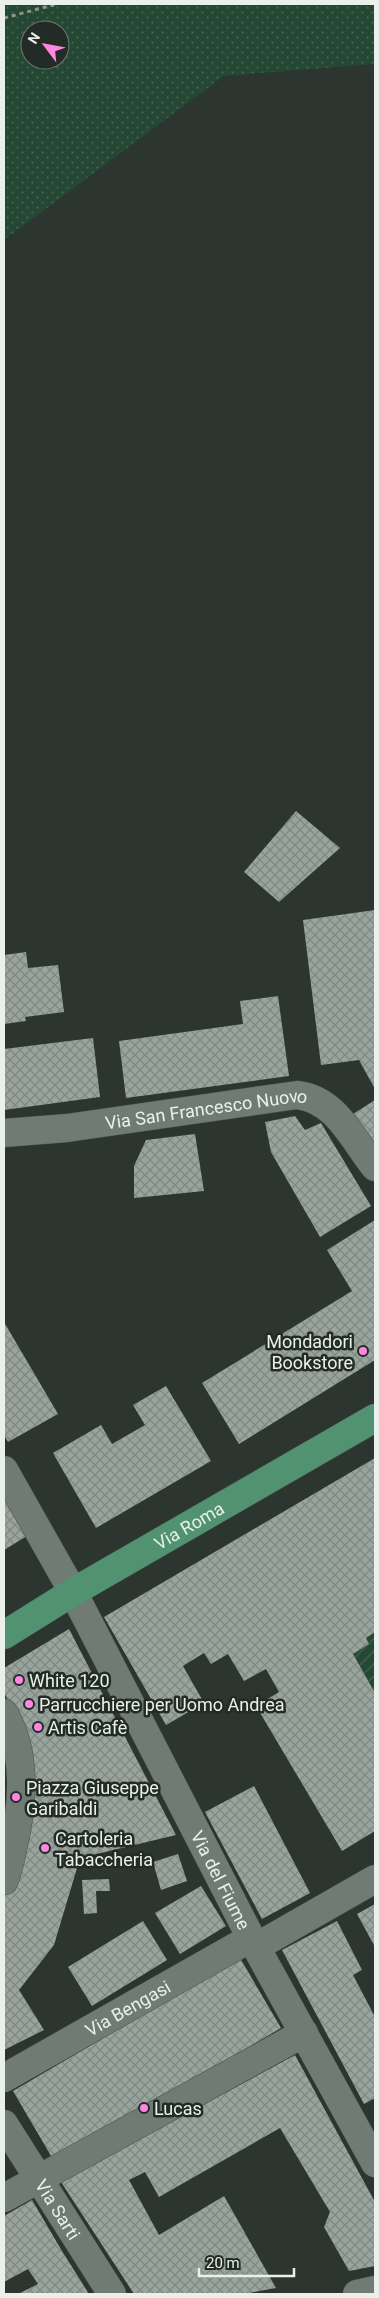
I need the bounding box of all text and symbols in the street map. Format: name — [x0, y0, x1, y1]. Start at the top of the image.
north arrow — [20, 20, 70, 70]
text: N — [25, 30, 43, 47]
street label: Via San Francesco Nuovo — [104, 1084, 310, 1133]
place label: Mondadori Bookstore — [266, 1331, 353, 1373]
marker: Mondadori Bookstore — [357, 1345, 369, 1357]
street label: Via Roma — [150, 1497, 227, 1554]
place label: White 120 — [29, 1670, 110, 1691]
marker: White 120 — [13, 1674, 25, 1686]
place label: Parrucchiere per Uomo Andrea — [39, 1694, 285, 1715]
marker: Parrucchiere per Uomo Andrea — [23, 1698, 35, 1710]
place label: Artis Cafè — [48, 1717, 127, 1738]
marker: Artis Cafè — [32, 1721, 44, 1733]
place label: Piazza Giuseppe Garibaldi — [26, 1777, 159, 1819]
marker: Piazza Giuseppe Garibaldi — [10, 1791, 22, 1803]
street label: Via del Fiume — [187, 1827, 255, 1933]
place label: Cartoleria Tabaccheria — [55, 1828, 153, 1870]
marker: Cartoleria Tabaccheria — [39, 1842, 51, 1854]
street label: Via Bengasi — [81, 1976, 174, 2040]
place label: Lucas — [154, 2098, 202, 2119]
marker: Lucas — [138, 2102, 150, 2114]
street label: Via Sarti — [31, 2175, 85, 2243]
scale bar — [199, 2246, 294, 2278]
text: 20 m — [206, 2254, 240, 2272]

